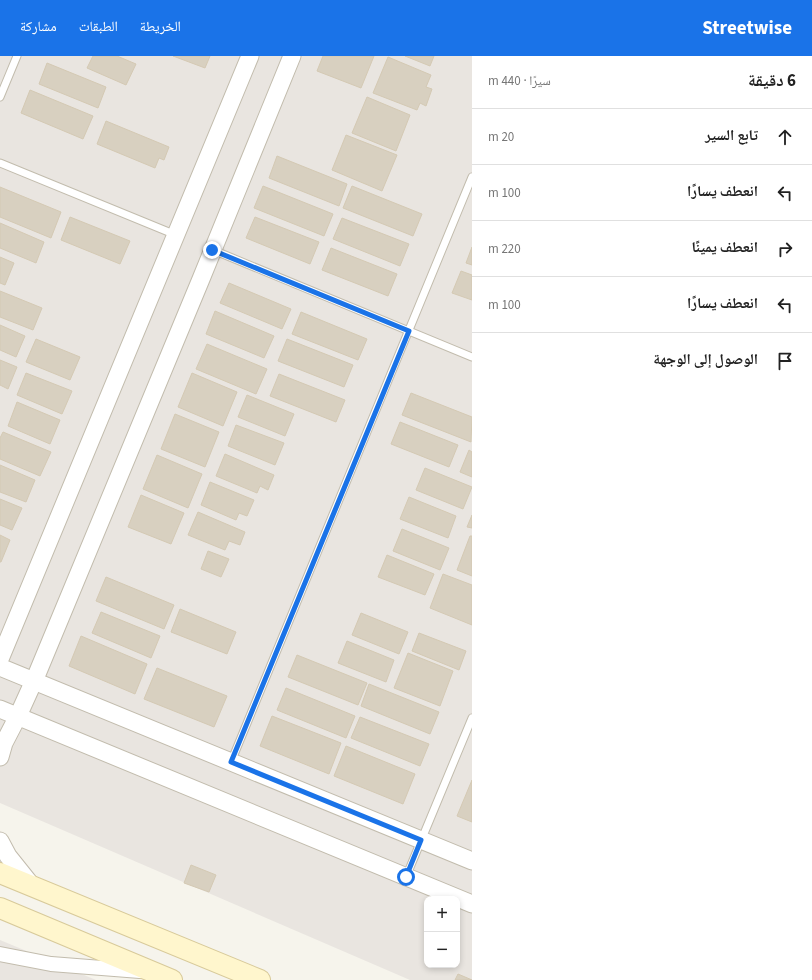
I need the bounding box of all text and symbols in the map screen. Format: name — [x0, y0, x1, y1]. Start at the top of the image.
text: Streetwise — [702, 15, 792, 42]
text: مشاركة — [20, 17, 57, 37]
text: الطبقات — [79, 17, 118, 37]
text: الخريطة — [140, 17, 181, 37]
text: 6 دقيقة — [748, 69, 796, 93]
text: سيرًا · 440 m — [488, 72, 551, 90]
text: تابع السير — [705, 125, 758, 146]
icon: ahead — [774, 126, 796, 148]
text: 20 m — [488, 128, 514, 146]
text: انعطف يسارًا — [687, 181, 758, 202]
icon: left — [774, 182, 796, 204]
text: 100 m — [488, 184, 521, 202]
text: انعطف يمينًا — [691, 237, 758, 258]
icon: right — [774, 238, 796, 260]
text: 220 m — [488, 240, 521, 258]
route end — [203, 241, 221, 259]
text: انعطف يسارًا — [687, 293, 758, 314]
icon: left — [774, 294, 796, 316]
text: 100 m — [488, 296, 521, 314]
text: الوصول إلى الوجهة — [653, 349, 758, 370]
icon: arrive — [774, 350, 796, 372]
route start — [397, 868, 415, 886]
map controls — [424, 896, 460, 968]
button: + — [424, 896, 460, 932]
button: − — [424, 932, 460, 968]

